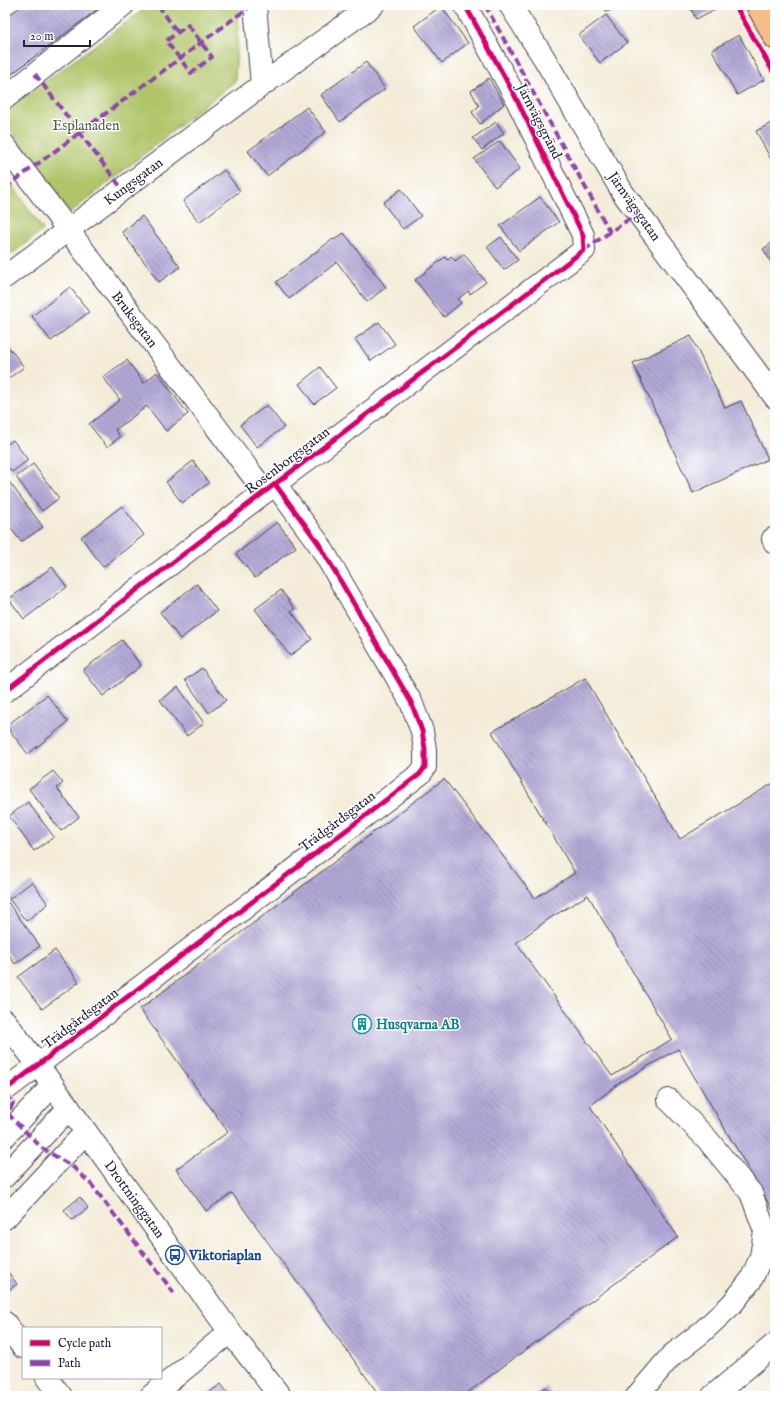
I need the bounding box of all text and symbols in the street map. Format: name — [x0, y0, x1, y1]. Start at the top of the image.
scale bar — [24, 22, 90, 48]
text: 20 m — [30, 29, 53, 44]
street label: Järnvägsgränd — [512, 79, 566, 163]
park label: Esplanaden — [53, 117, 120, 135]
street label: Kungsgatan — [101, 153, 167, 210]
street label: Järnvägsgatan — [603, 167, 665, 245]
street label: Bruksgatan — [107, 288, 162, 352]
street label: Rosenborgsgatan — [242, 423, 334, 499]
street label: Trädgårdsgatan — [296, 787, 380, 856]
street label: Trädgårdsgatan — [39, 984, 123, 1053]
building icon: Husqvarna AB — [351, 1013, 373, 1035]
place label: Husqvarna AB — [376, 1016, 460, 1034]
street label: Drottninggatan — [100, 1157, 169, 1242]
bus stop icon: Viktoriaplan — [164, 1244, 186, 1266]
place label: Viktoriaplan — [188, 1247, 262, 1265]
legend — [22, 1327, 162, 1379]
text: Cycle path — [58, 1336, 112, 1352]
text: Path — [58, 1356, 81, 1371]

